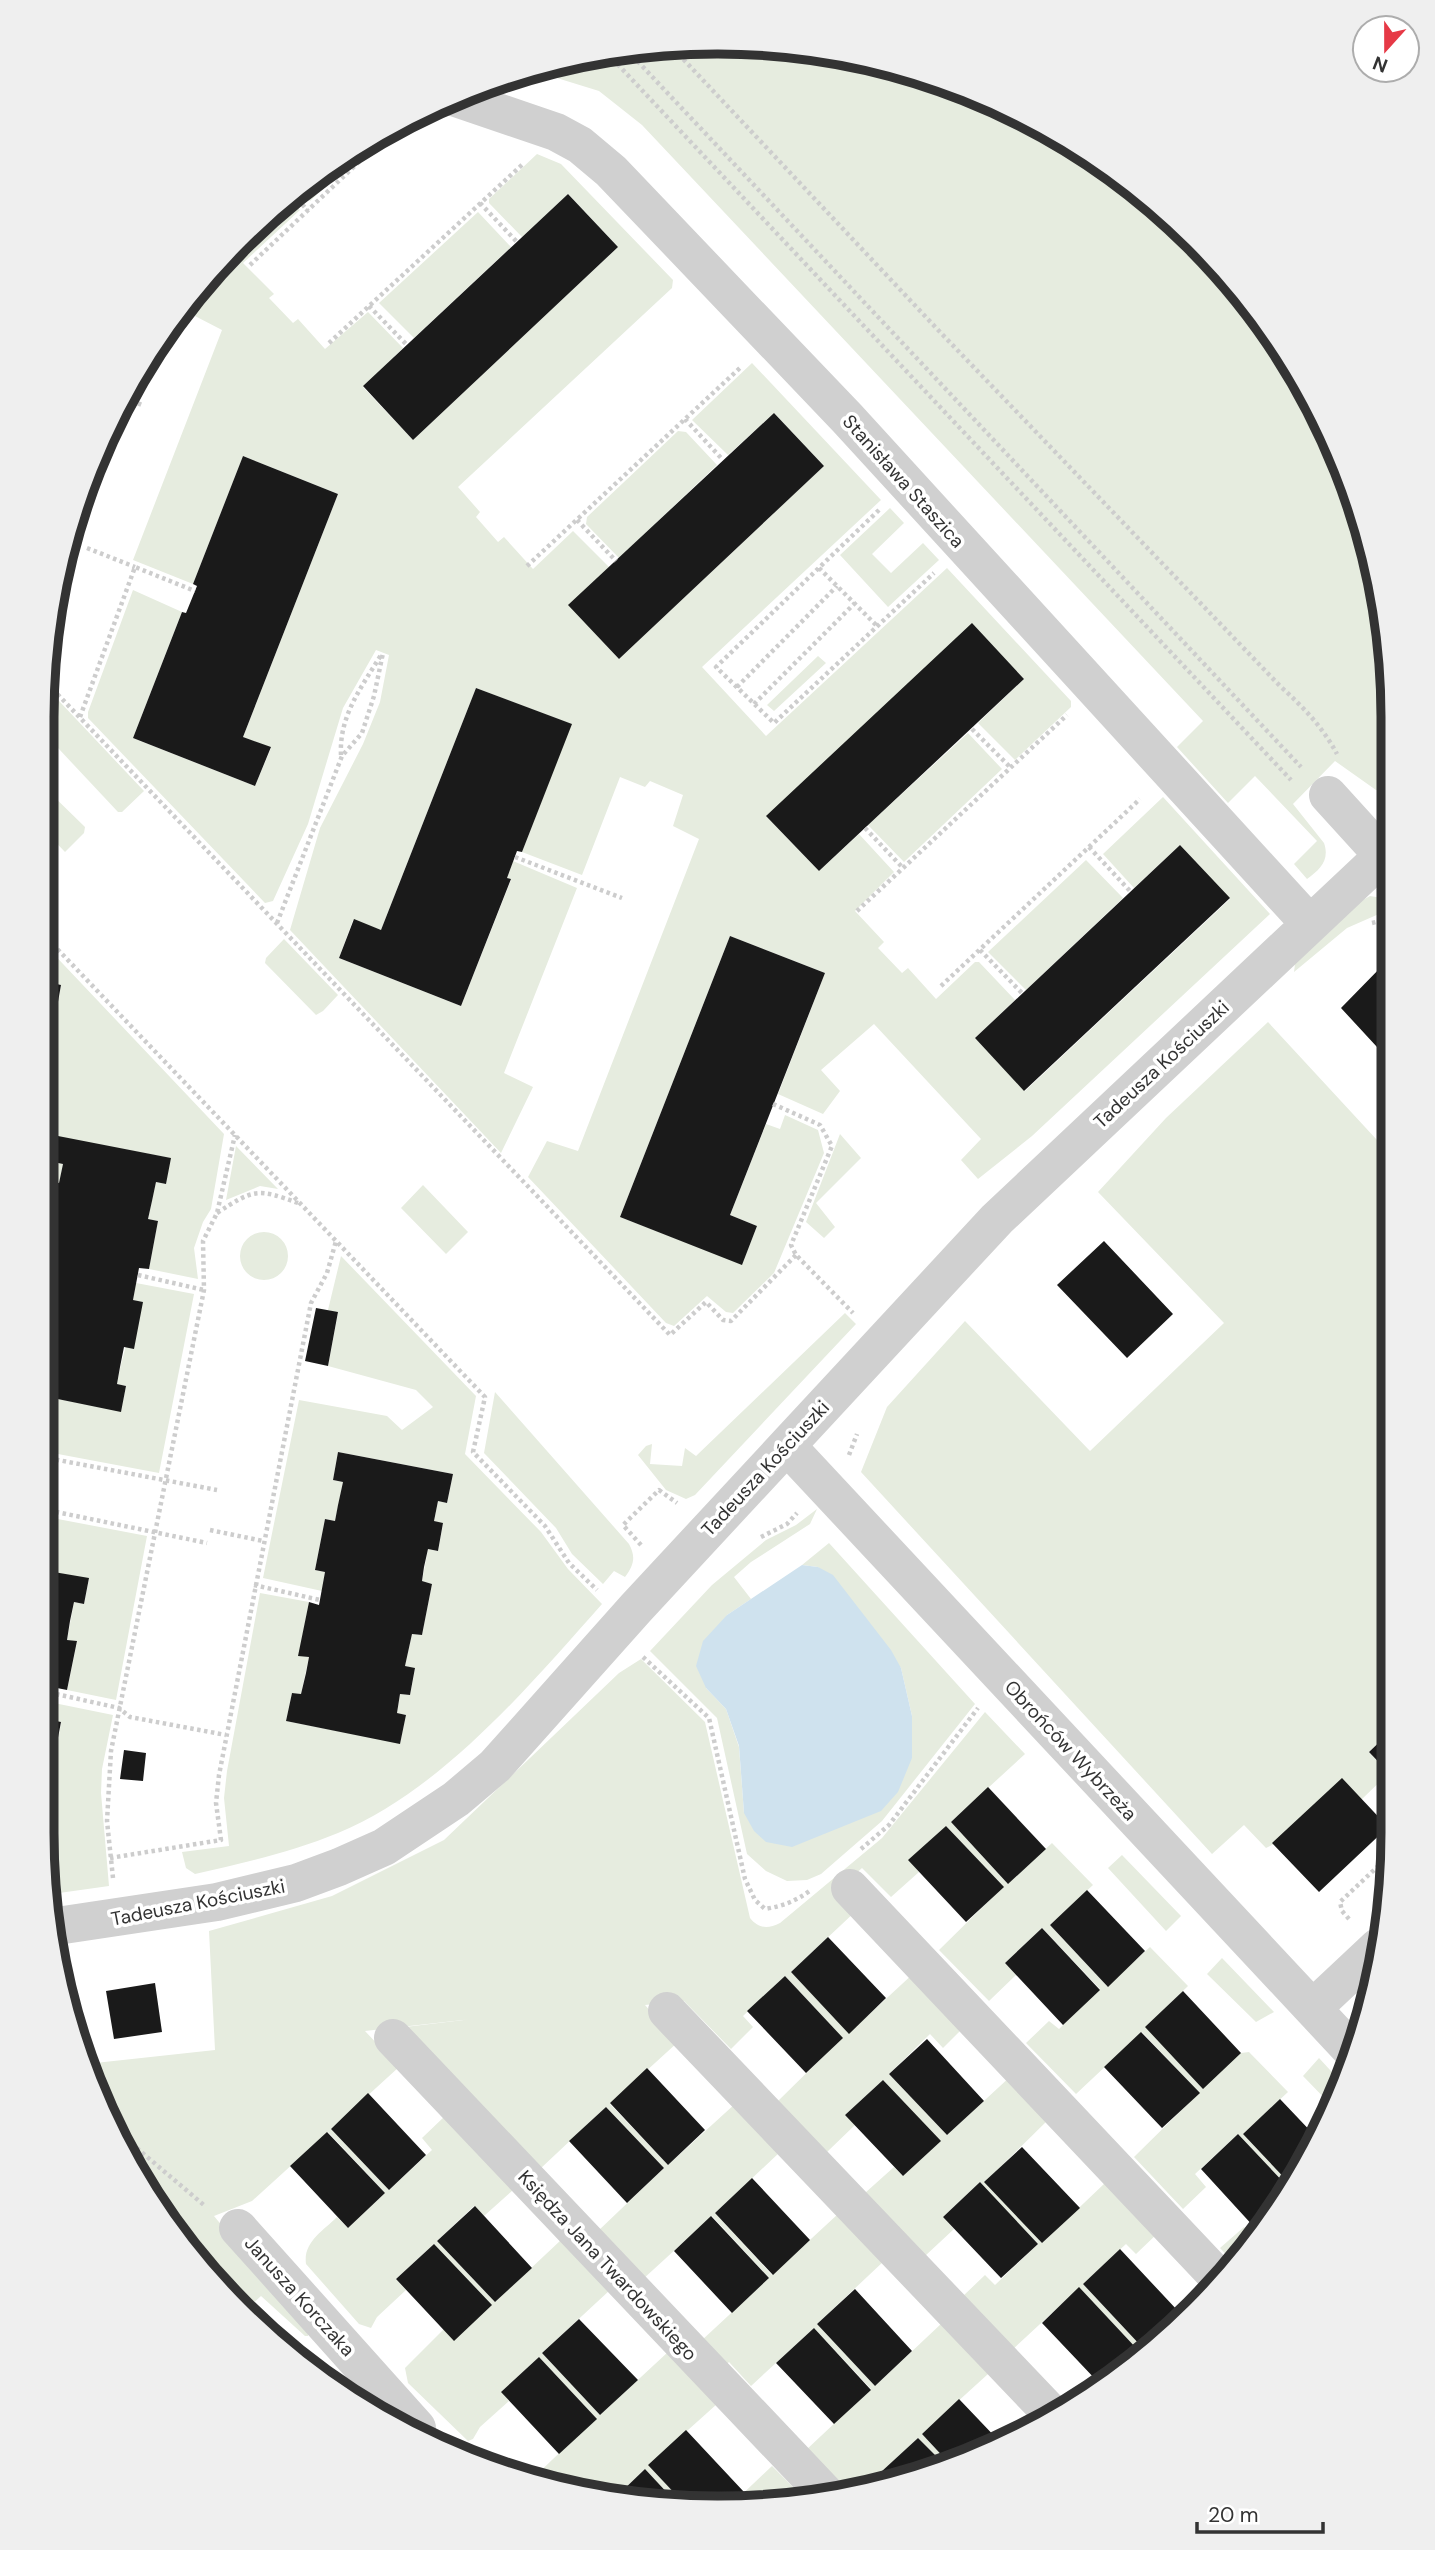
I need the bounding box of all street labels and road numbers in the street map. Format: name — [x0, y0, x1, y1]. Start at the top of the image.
street label: Stanisława Staszica — [837, 409, 970, 553]
street label: Tadeusza Kościuszki — [1088, 995, 1235, 1134]
street label: Tadeusza Kościuszki — [696, 1395, 835, 1542]
street label: Obrońców Wybrzeża — [999, 1675, 1142, 1826]
street label: Tadeusza Kościuszki — [109, 1873, 287, 1932]
street label: Księdza Jana Twardowskiego — [513, 2165, 703, 2366]
street label: Janusza Korczaka — [239, 2231, 360, 2362]

